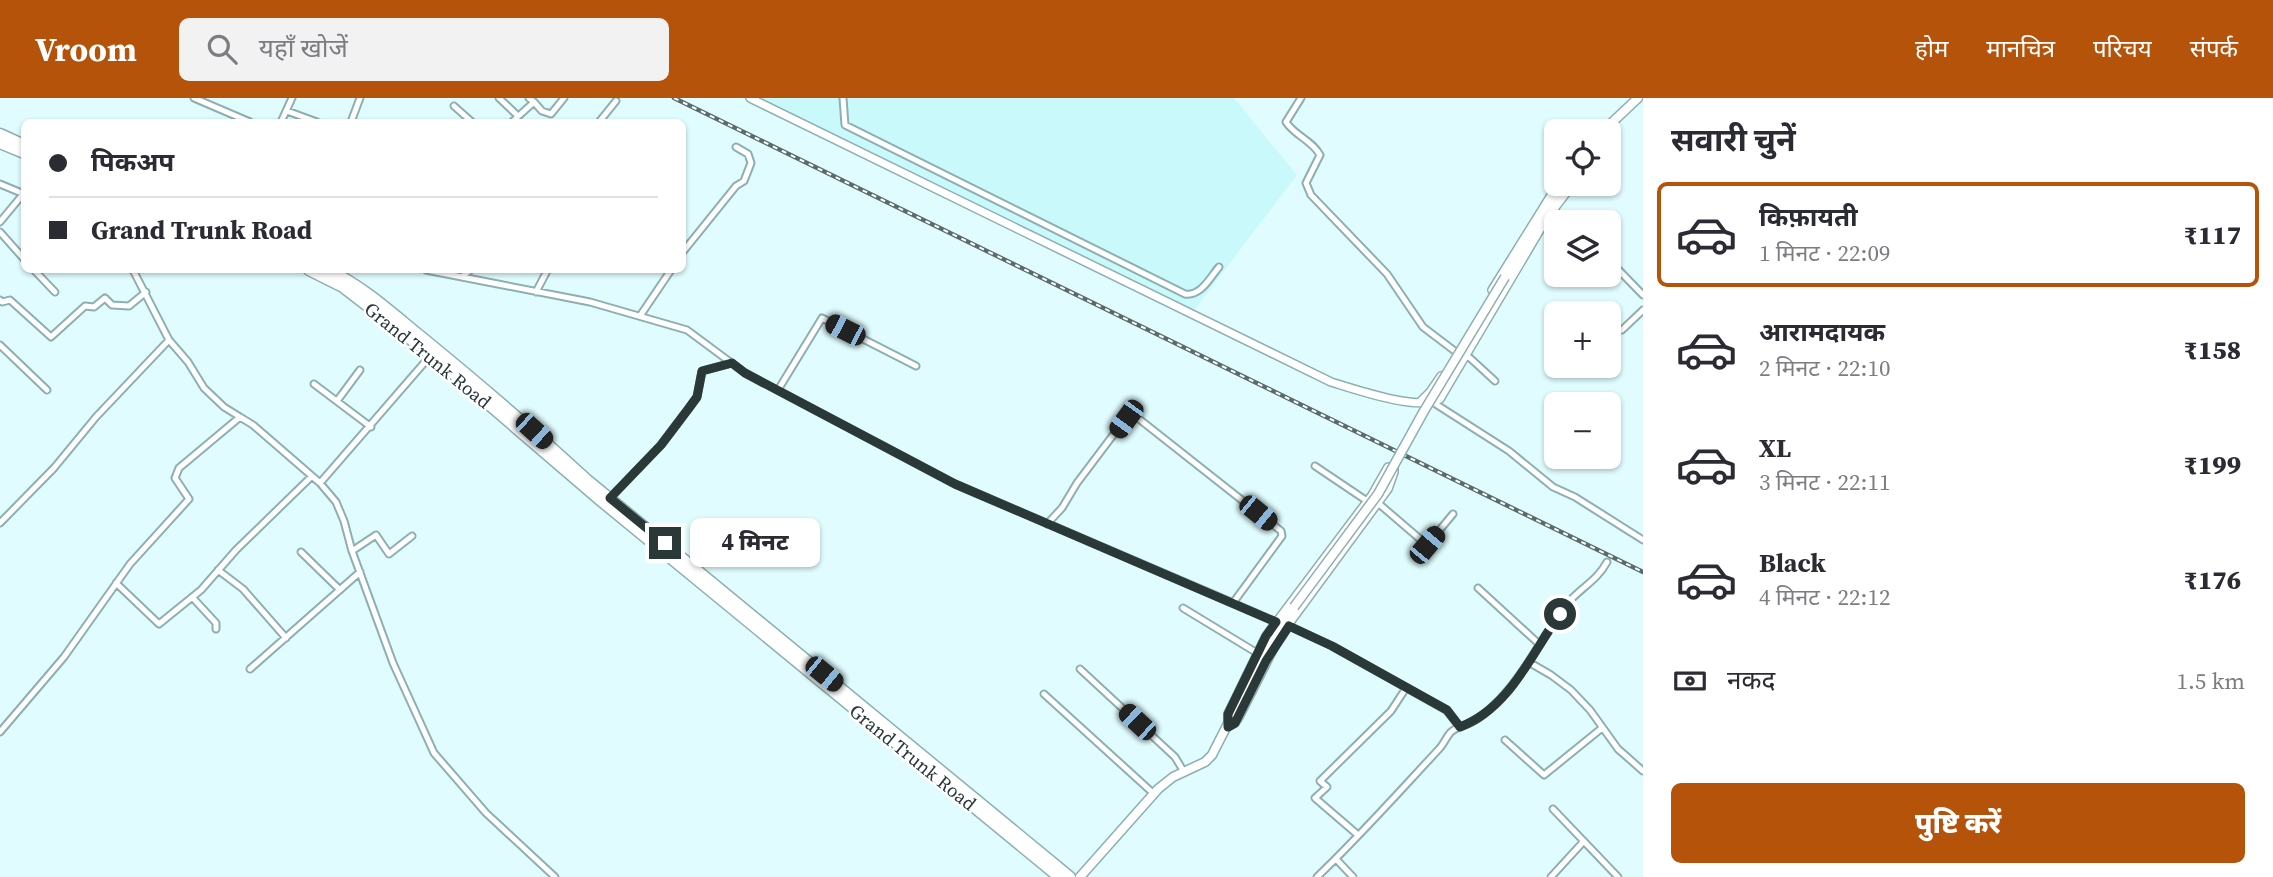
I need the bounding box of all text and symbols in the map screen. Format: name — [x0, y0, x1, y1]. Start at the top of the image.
search box — [179, 18, 669, 81]
text: Vroom — [35, 27, 137, 72]
icon: search — [203, 30, 241, 68]
text: यहाँ खोजें — [259, 30, 348, 66]
text: होम — [1915, 32, 1948, 65]
text: मानचित्र — [1986, 32, 2055, 65]
text: परिचय — [2093, 32, 2152, 65]
text: संपर्क — [2190, 32, 2238, 65]
text: सवारी चुनें — [1671, 118, 1796, 162]
map controls — [1544, 119, 1621, 469]
button: locate — [1544, 119, 1621, 196]
text: पिकअप — [91, 144, 174, 180]
text: किफ़ायती — [1759, 199, 1858, 235]
icon: car — [1675, 203, 1738, 266]
button: layers — [1544, 210, 1621, 287]
text: Grand Trunk Road — [91, 212, 312, 248]
text: ₹117 — [2184, 217, 2241, 253]
text: 1 मिनट · 22:09 — [1759, 237, 1890, 269]
street label: Grand Trunk Road — [359, 296, 497, 414]
button: + — [1544, 301, 1621, 378]
car — [822, 311, 869, 349]
text: आरामदायक — [1759, 314, 1885, 350]
icon: car — [1675, 318, 1738, 381]
text: ₹158 — [2184, 332, 2241, 368]
text: 2 मिनट · 22:10 — [1759, 352, 1890, 384]
button: − — [1544, 392, 1621, 469]
car — [1106, 396, 1147, 442]
car — [512, 409, 557, 453]
text: XL — [1759, 430, 1791, 466]
icon: car — [1675, 433, 1738, 496]
text: ₹199 — [2184, 447, 2241, 483]
text: 3 मिनट · 22:11 — [1759, 466, 1890, 498]
car — [1236, 492, 1281, 534]
callout: 4 मिनट — [690, 518, 819, 568]
car — [1406, 522, 1449, 568]
text: 4 मिनट — [721, 526, 789, 558]
route end — [649, 527, 681, 559]
text: Black — [1759, 545, 1826, 581]
icon: car — [1675, 548, 1738, 611]
text: ₹176 — [2184, 562, 2241, 598]
text: 4 मिनट · 22:12 — [1759, 581, 1890, 613]
route start — [1544, 598, 1576, 630]
car — [802, 653, 847, 695]
icon: cash — [1671, 662, 1709, 700]
text: नकद — [1727, 662, 1775, 698]
text: 1.5 km — [2176, 665, 2245, 697]
street label: Grand Trunk Road — [844, 698, 982, 816]
car — [1115, 700, 1160, 744]
button: पुष्टि करें — [1671, 783, 2245, 863]

